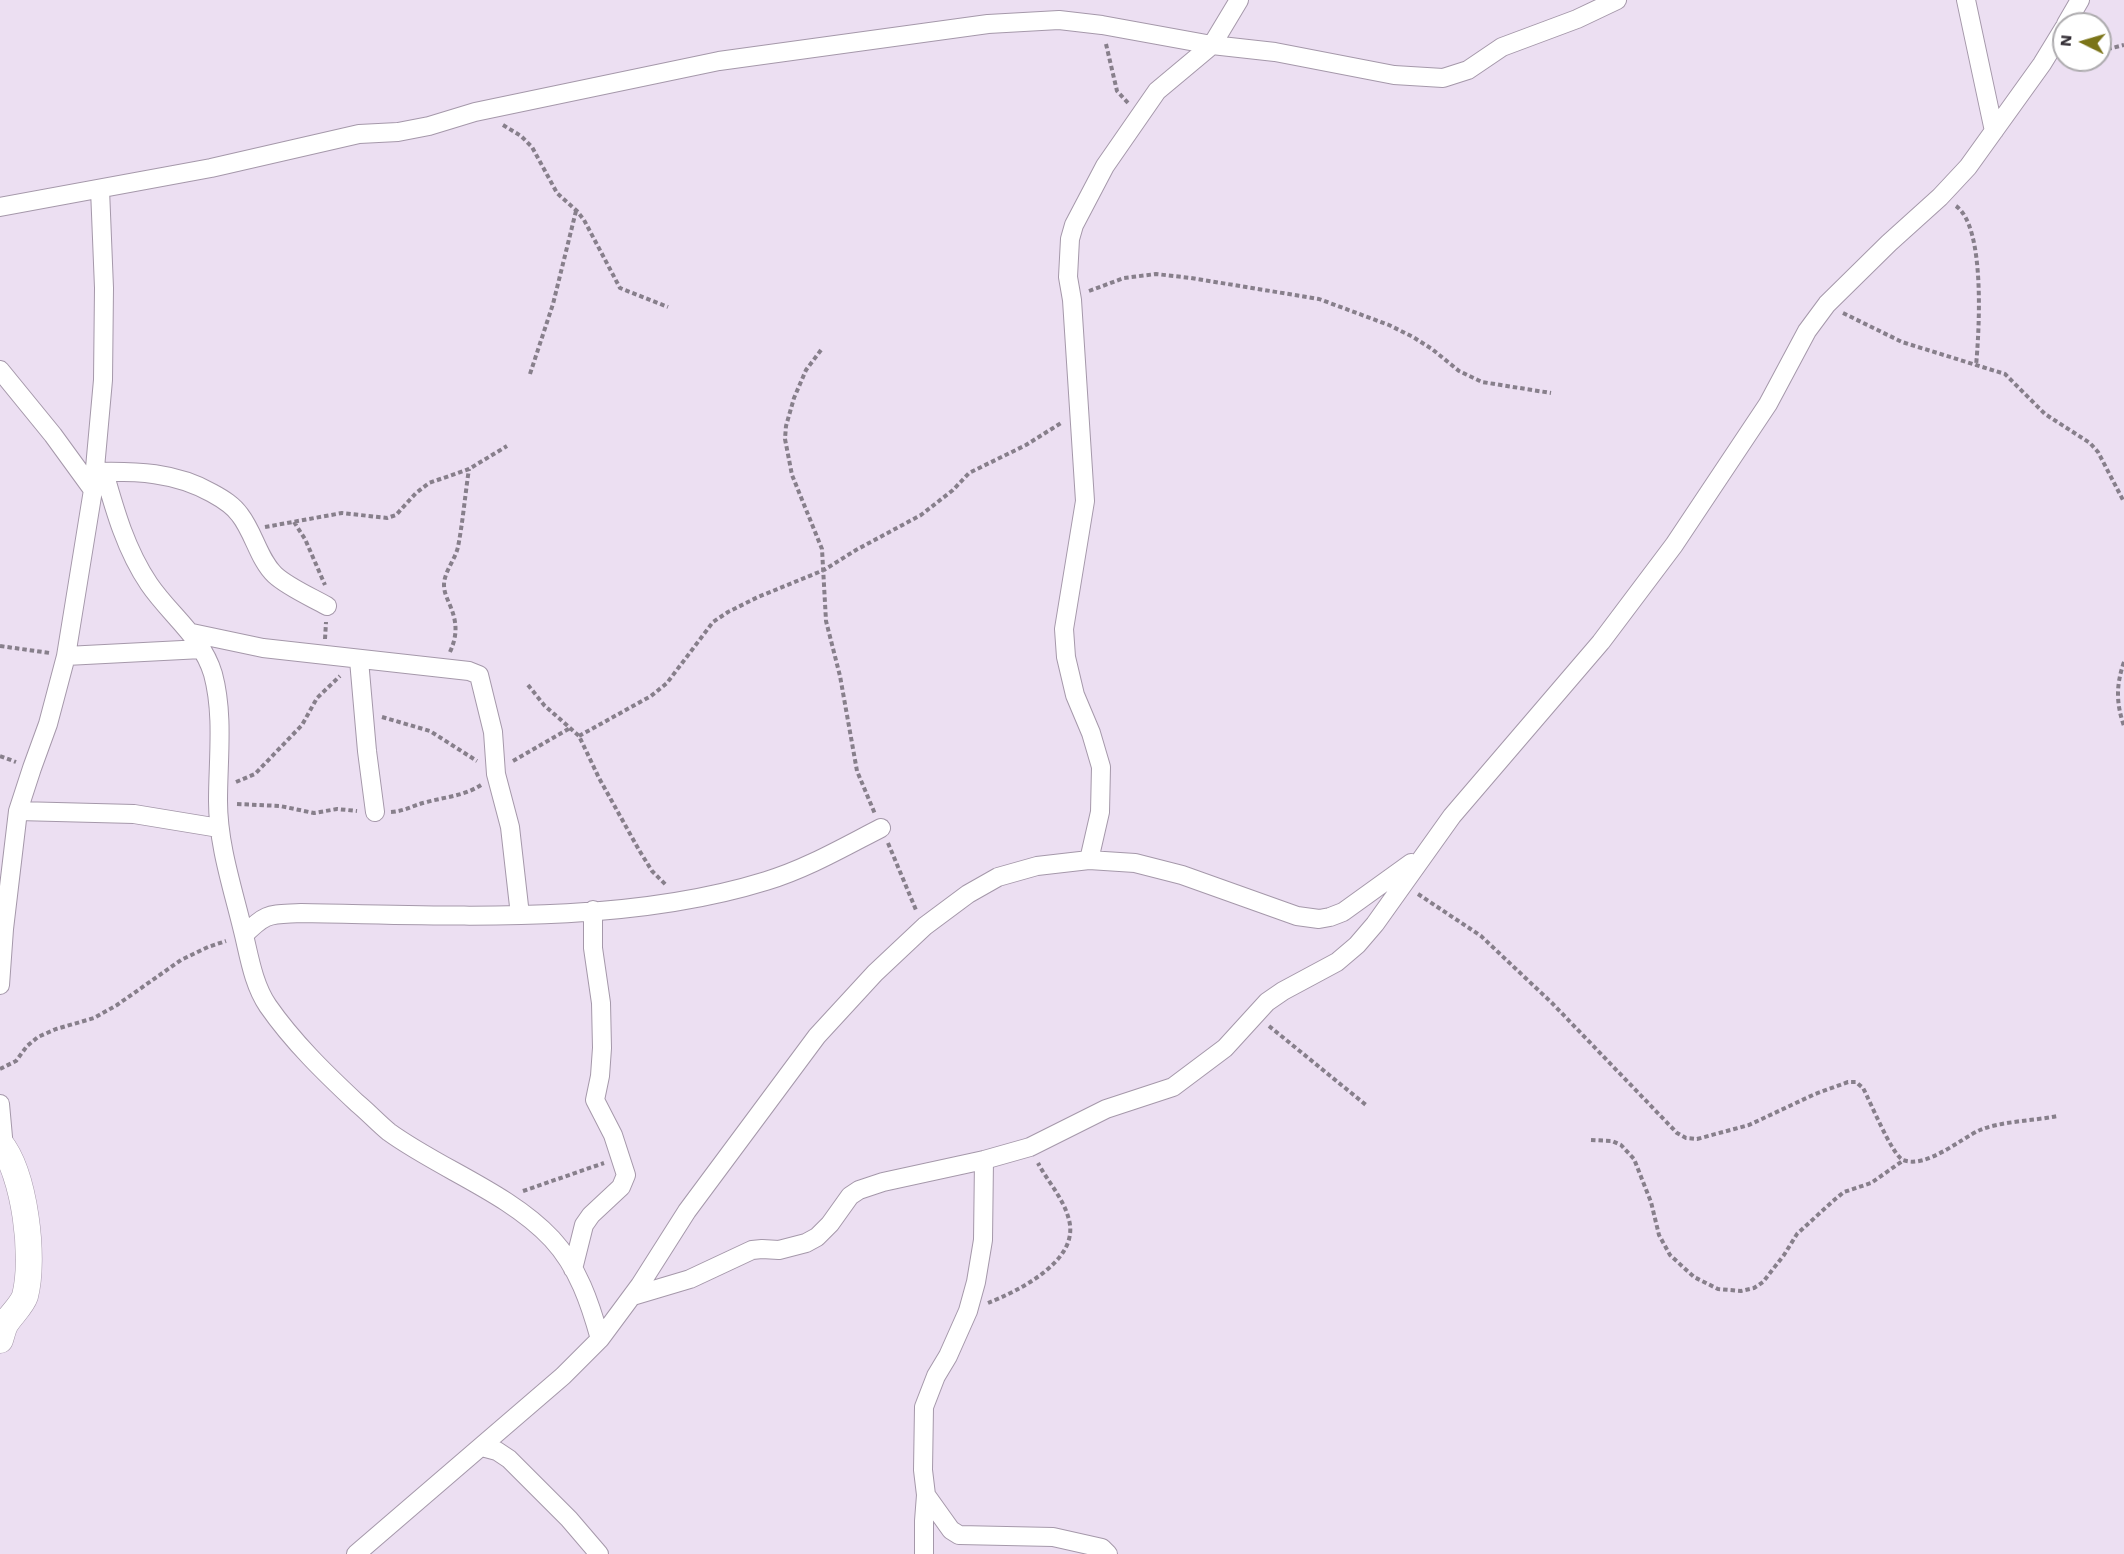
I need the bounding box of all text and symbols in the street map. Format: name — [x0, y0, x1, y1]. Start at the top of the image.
north arrow — [2052, 12, 2112, 72]
text: N — [2056, 34, 2076, 47]

